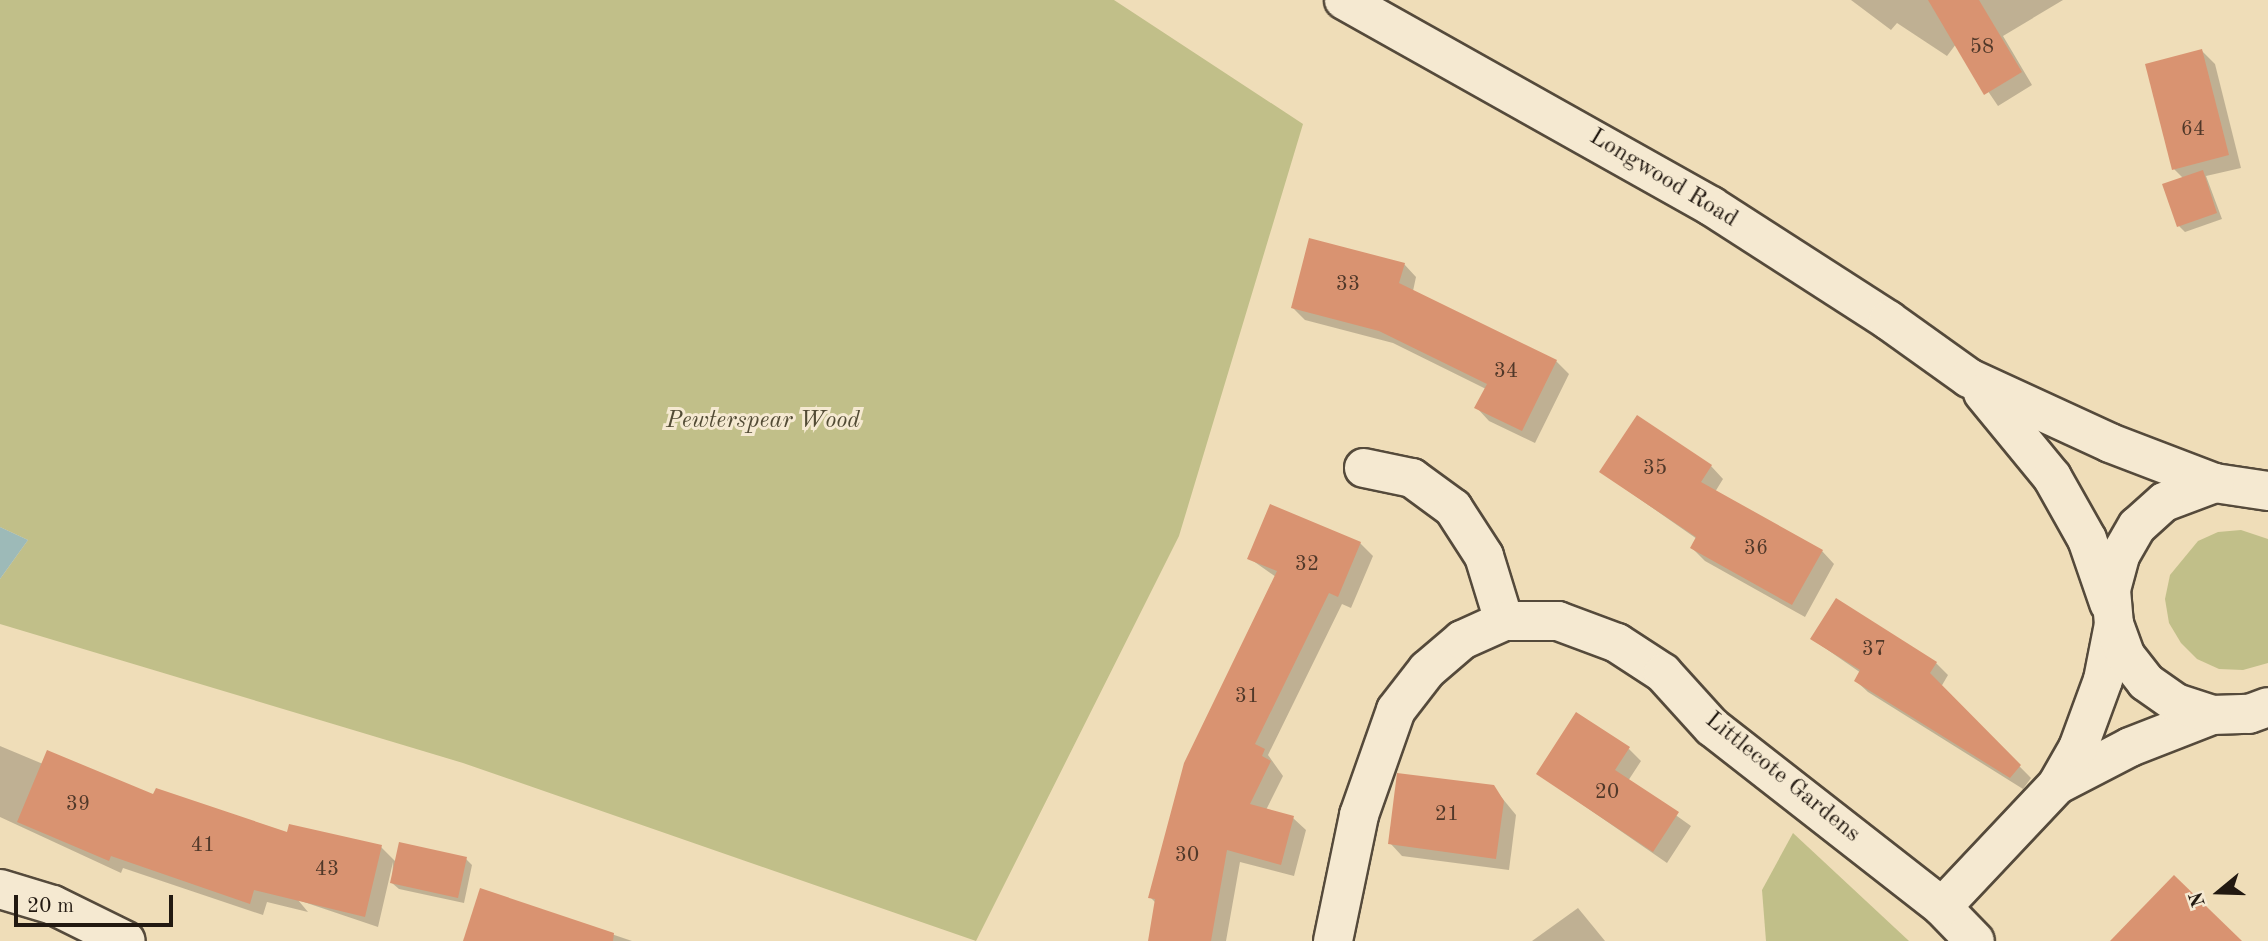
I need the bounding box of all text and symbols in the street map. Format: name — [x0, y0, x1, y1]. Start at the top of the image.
house number: 58 — [1970, 35, 1994, 61]
house number: 64 — [2181, 117, 2205, 143]
street label: Longwood Road — [1584, 123, 1742, 235]
house number: 33 — [1336, 272, 1360, 298]
house number: 34 — [1494, 359, 1518, 385]
park label: Pewterspear Wood — [666, 408, 860, 436]
house number: 35 — [1643, 456, 1667, 482]
house number: 36 — [1744, 536, 1768, 562]
house number: 32 — [1295, 552, 1319, 578]
house number: 37 — [1862, 637, 1886, 663]
house number: 31 — [1235, 684, 1259, 710]
street label: Littlecote Gardens — [1699, 707, 1865, 849]
house number: 20 — [1595, 780, 1619, 806]
house number: 39 — [66, 792, 90, 818]
house number: 21 — [1435, 802, 1459, 828]
house number: 41 — [191, 833, 215, 859]
house number: 30 — [1175, 843, 1199, 869]
house number: 43 — [315, 857, 339, 883]
north arrow — [2184, 857, 2254, 927]
scale bar — [18, 881, 177, 925]
text: N — [2187, 889, 2210, 909]
text: 20 m — [27, 896, 74, 917]

